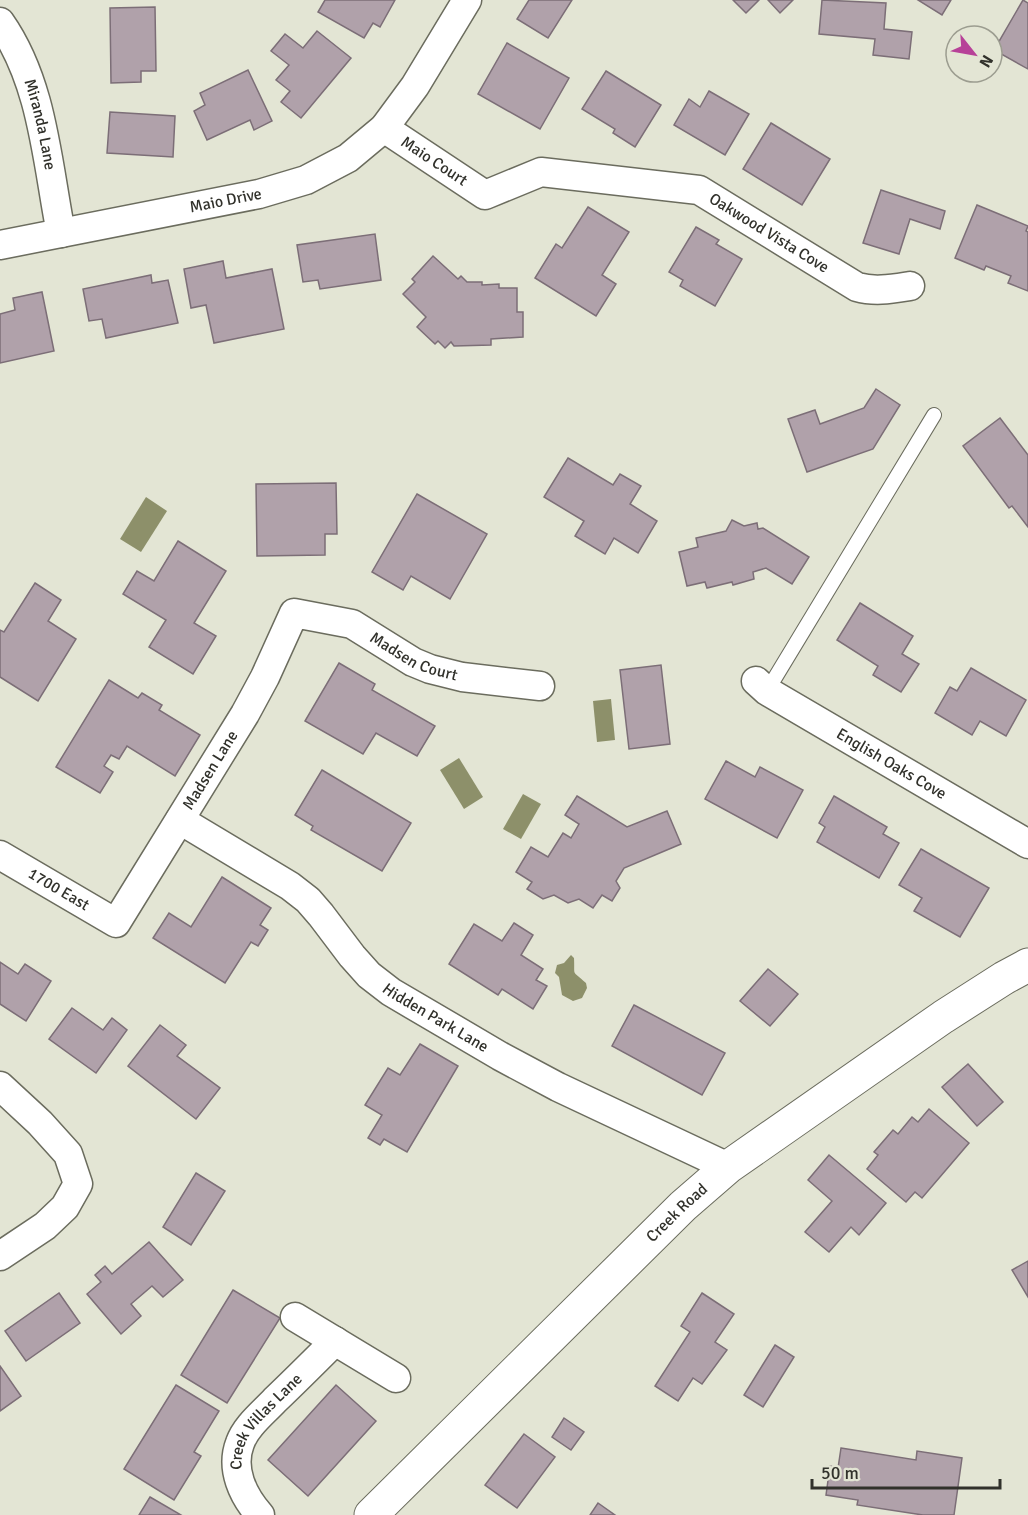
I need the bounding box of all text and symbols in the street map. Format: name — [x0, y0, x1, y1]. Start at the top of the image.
north arrow — [944, 24, 1004, 84]
text: N — [975, 51, 997, 71]
street label: Miranda Lane — [19, 76, 60, 172]
street label: Maio Court — [397, 132, 471, 191]
street label: Maio Drive — [188, 184, 263, 217]
street label: Oakwood Vista Cove — [705, 189, 833, 277]
street label: Madsen Court — [366, 628, 460, 686]
street label: English Oaks Cove — [833, 724, 950, 804]
street label: Madsen Lane — [178, 727, 242, 814]
street label: 1700 East — [24, 864, 93, 915]
street label: Hidden Park Lane — [378, 979, 492, 1057]
street label: Creek Road — [642, 1179, 712, 1247]
street label: Creek Villas Lane — [226, 1369, 307, 1470]
scale bar — [812, 1452, 1000, 1490]
text: 50 m — [821, 1462, 859, 1484]

